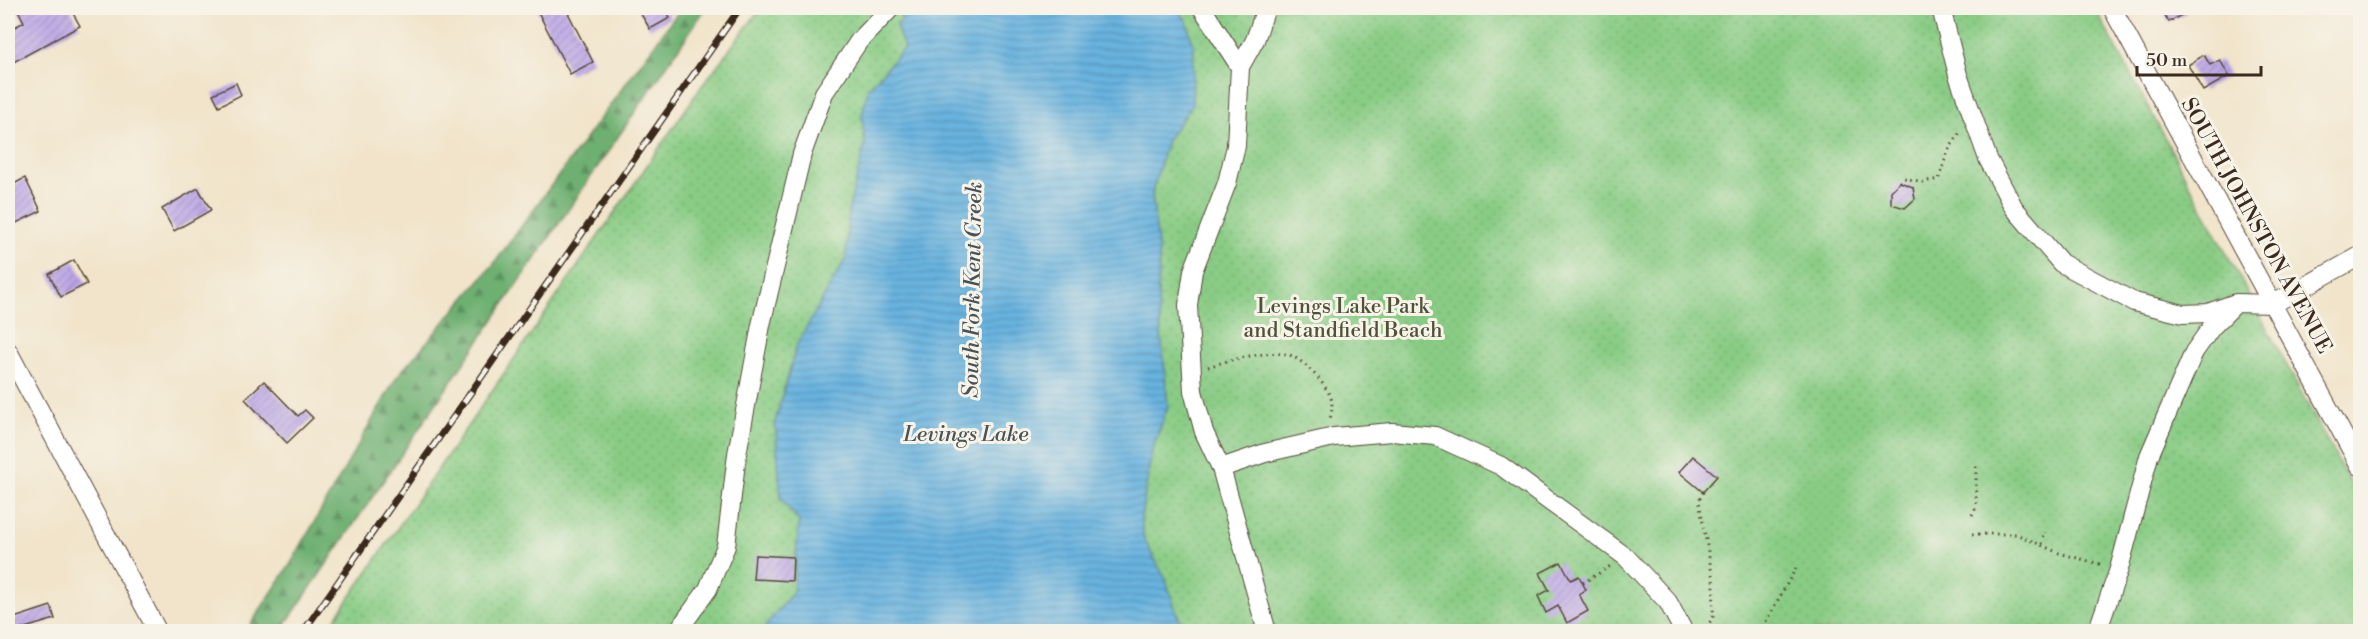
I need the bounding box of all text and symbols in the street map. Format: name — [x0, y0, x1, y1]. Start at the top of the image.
scale bar — [2137, 39, 2262, 77]
text: 50 m — [2146, 49, 2188, 72]
street label: SOUTH JOHNSTON AVENUE — [2175, 94, 2337, 358]
water label: South Fork Kent Creek — [958, 182, 988, 398]
park label: Levings Lake Park and Standfield Beach — [1243, 294, 1443, 344]
water label: Levings Lake — [903, 421, 1028, 448]

